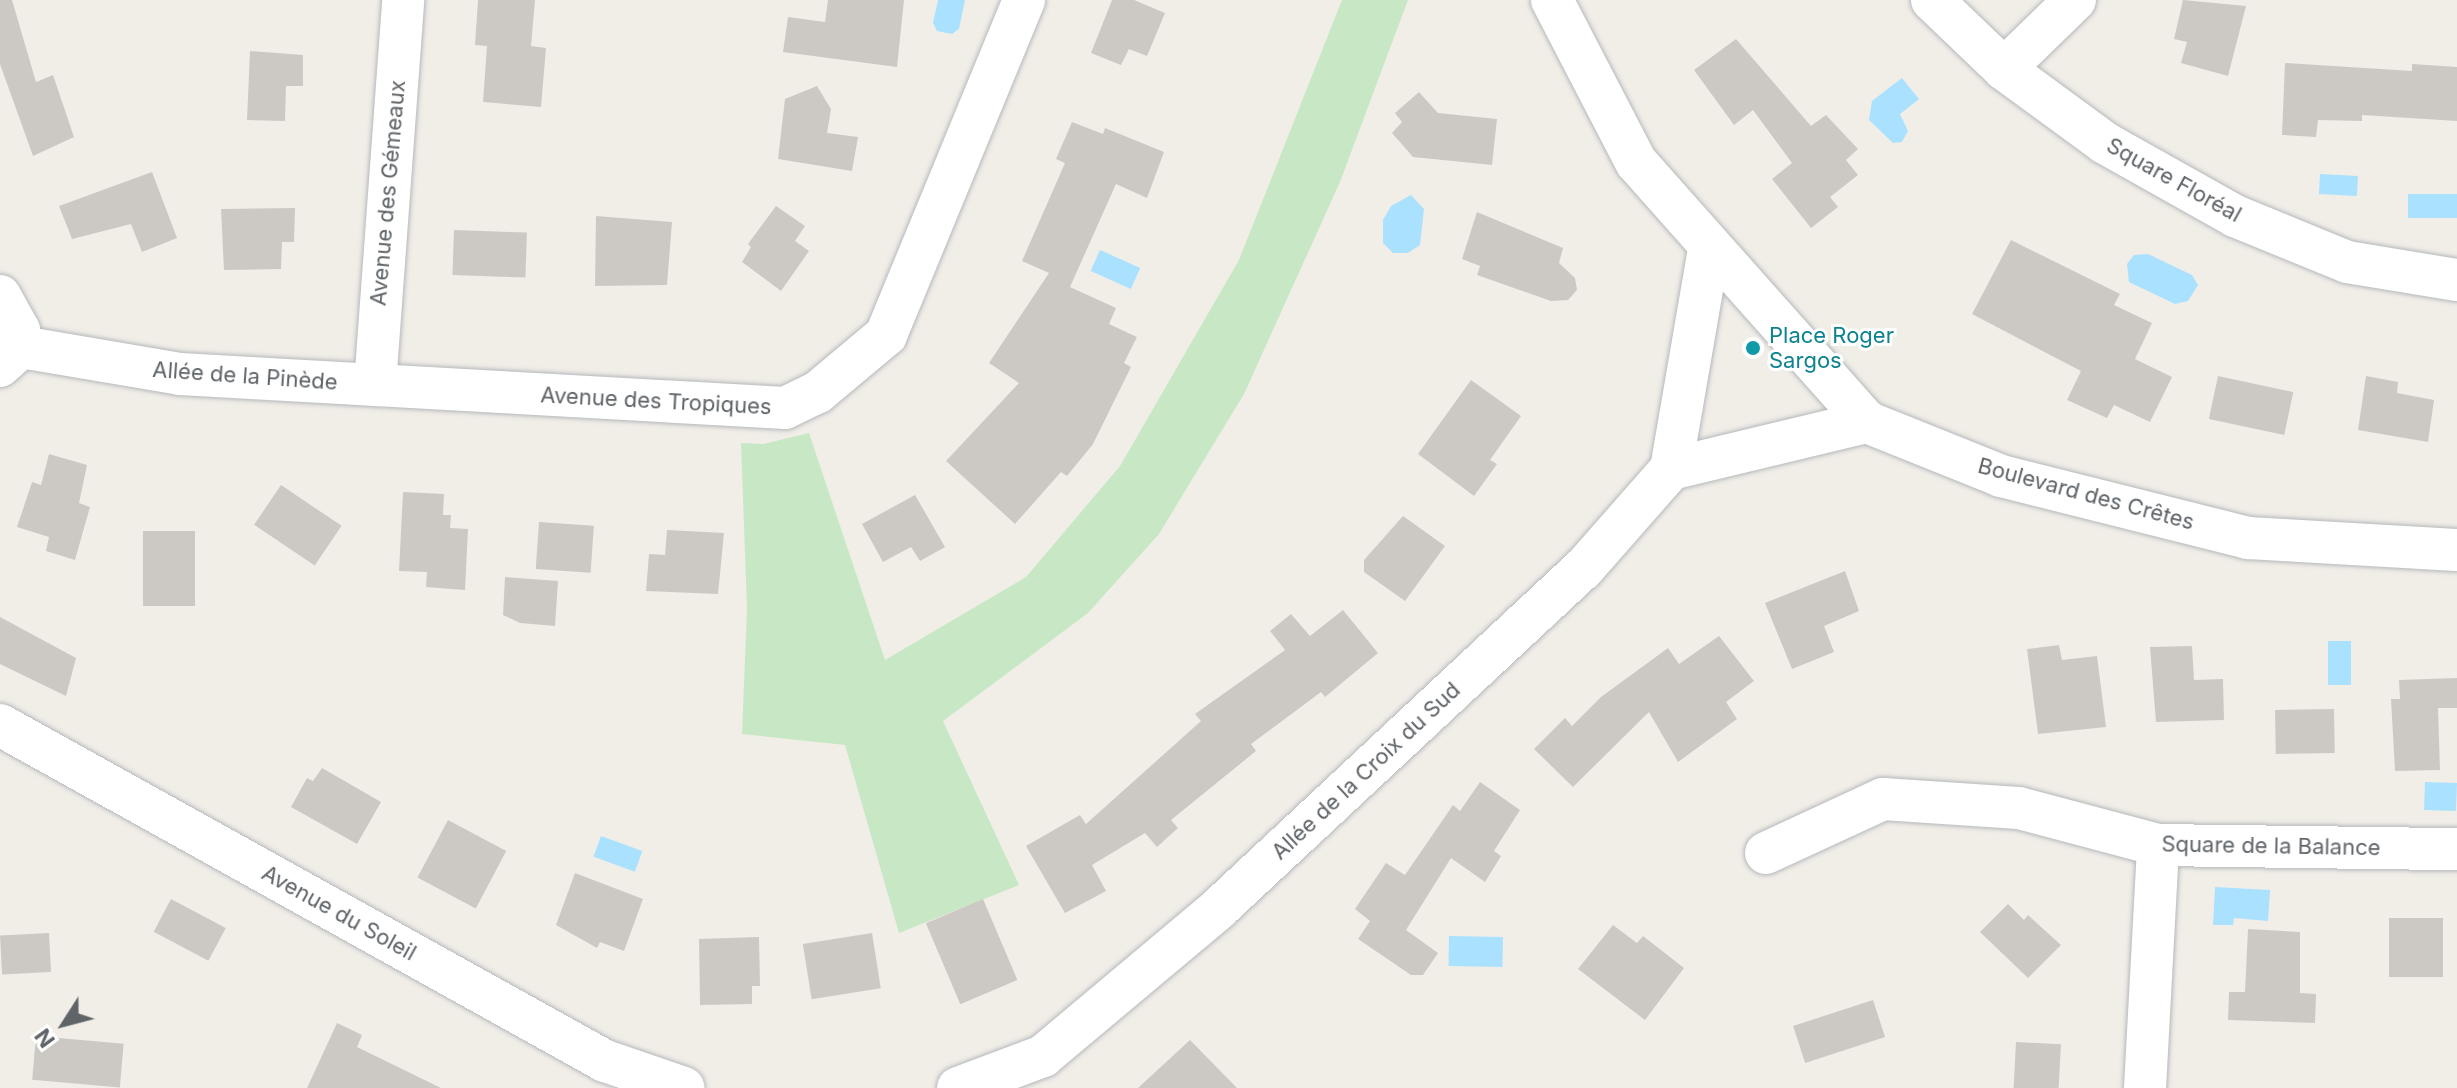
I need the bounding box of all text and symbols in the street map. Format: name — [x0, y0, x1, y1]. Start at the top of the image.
street label: Avenue des Gémeaux — [365, 79, 411, 307]
street label: Square Floréal — [2102, 132, 2246, 228]
place label: Place Roger Sargos — [1769, 322, 1894, 374]
marker: Place Roger Sargos — [1744, 339, 1762, 357]
street label: Allée de la Pinède — [152, 356, 338, 396]
street label: Avenue des Tropiques — [540, 382, 772, 420]
street label: Boulevard des Crêtes — [1975, 452, 2197, 536]
street label: Allée de la Croix du Sud — [1266, 677, 1466, 865]
street label: Square de la Balance — [2161, 831, 2381, 861]
street label: Avenue du Soleil — [257, 860, 421, 966]
north arrow — [24, 984, 104, 1064]
text: N — [29, 1024, 60, 1053]

